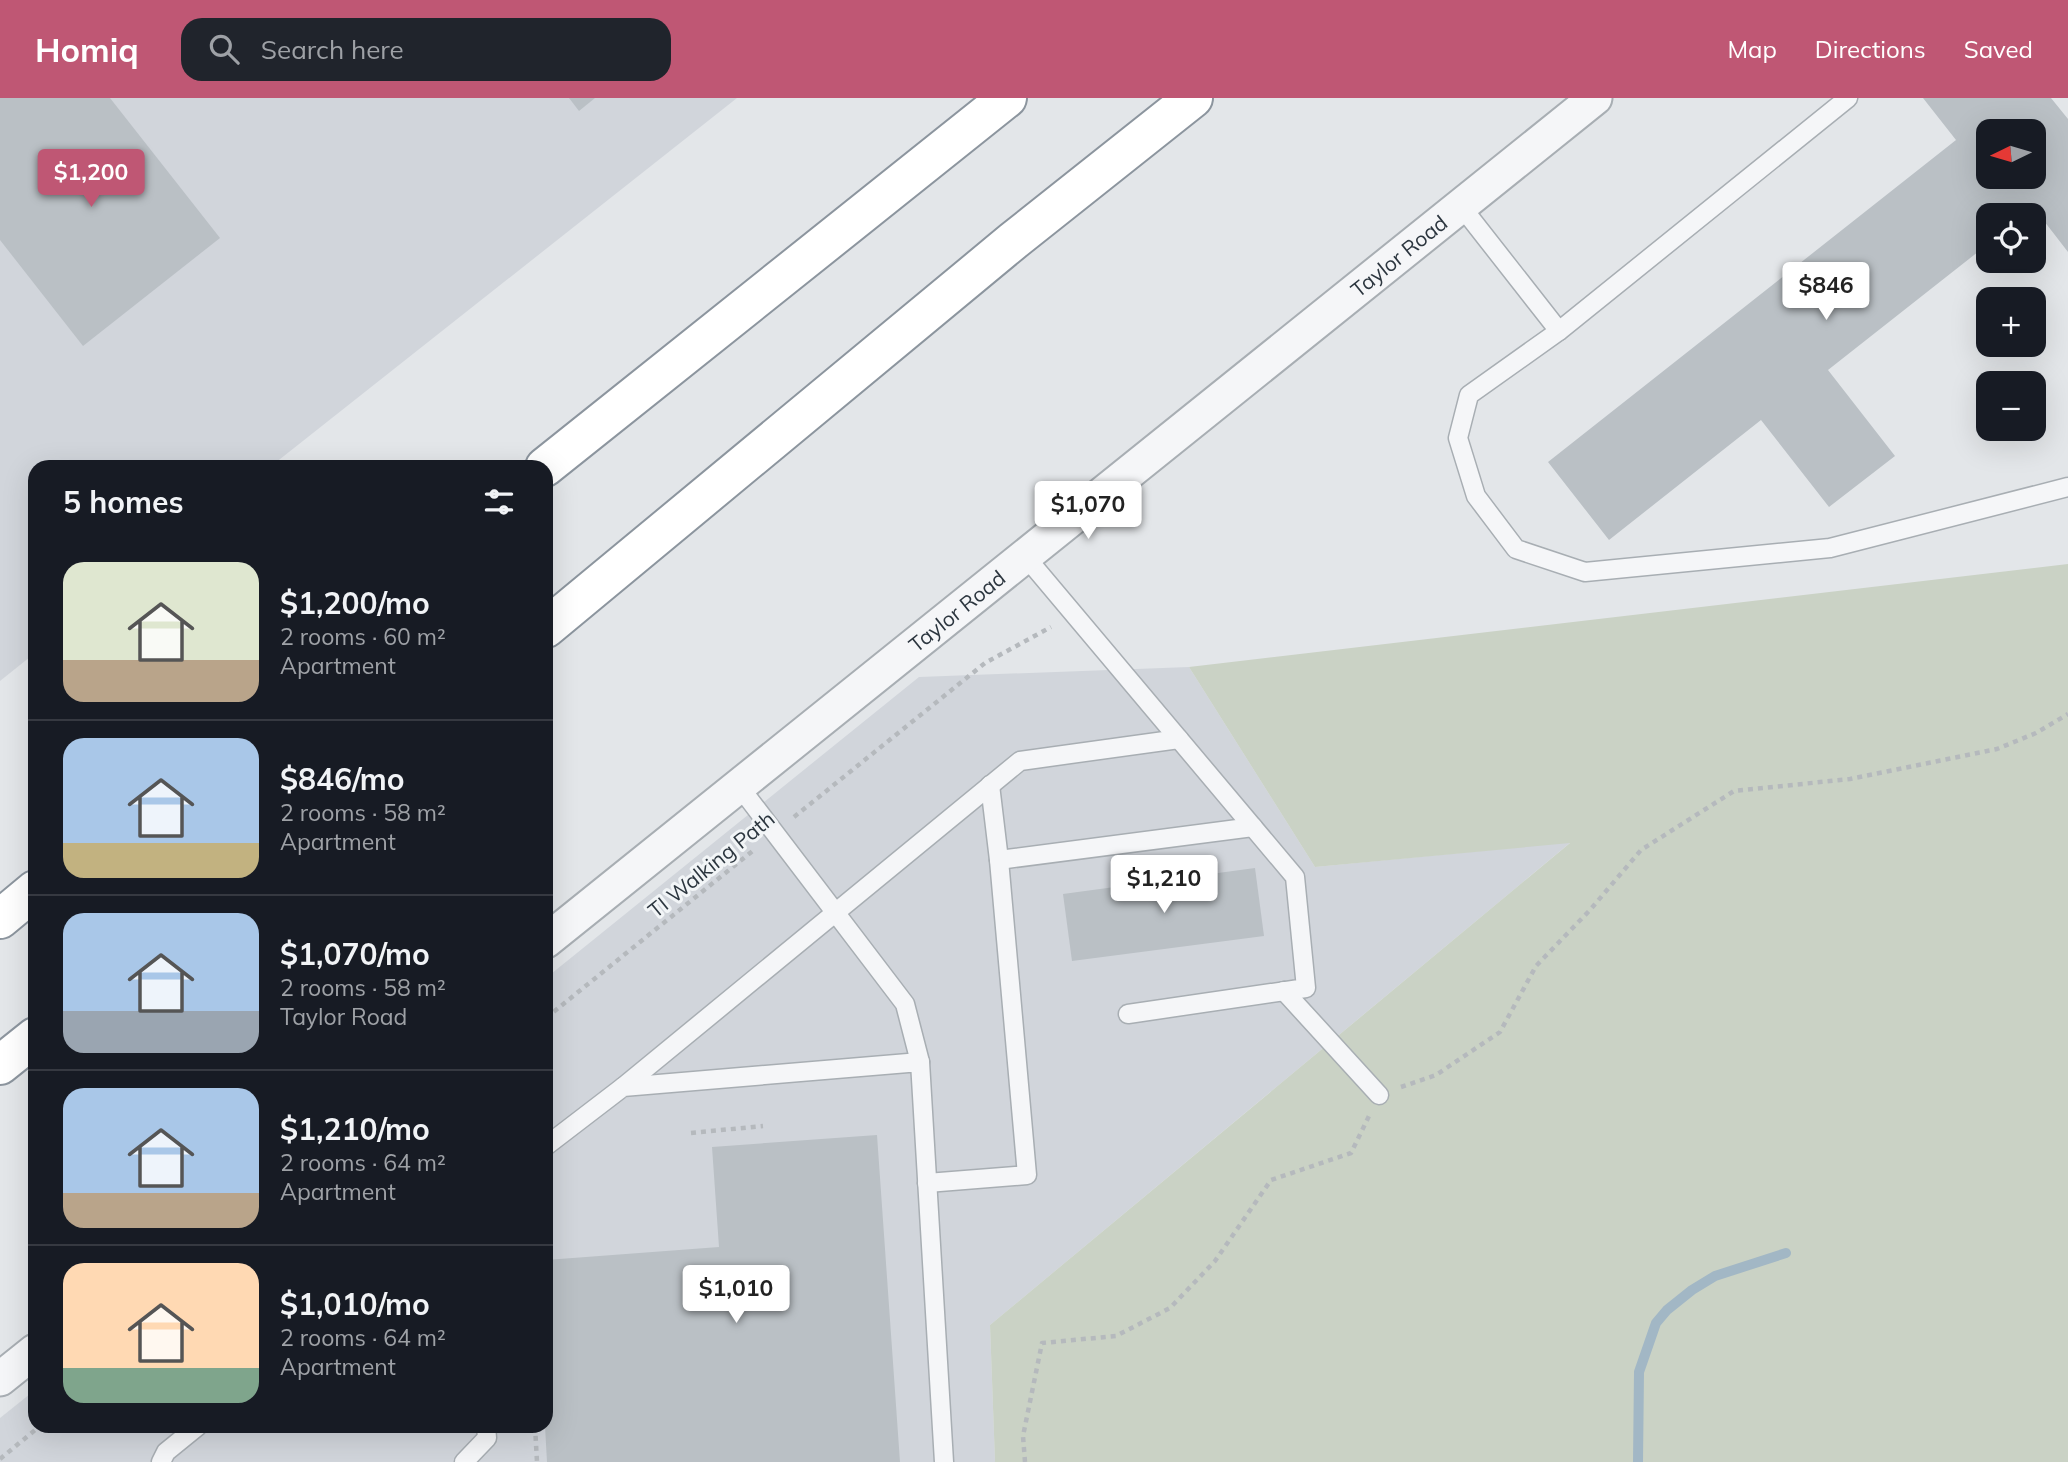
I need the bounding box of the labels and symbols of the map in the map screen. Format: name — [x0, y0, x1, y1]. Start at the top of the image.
north arrow — [1976, 119, 2046, 189]
pin: $1,200 — [34, 150, 148, 209]
street label: Taylor Road — [1345, 209, 1452, 302]
pin: $846 — [1785, 262, 1867, 322]
pin: $1,070 — [1031, 482, 1145, 541]
street label: Taylor Road — [903, 564, 1010, 657]
street label: TI Walking Path — [643, 805, 779, 923]
pin: $1,210 — [1107, 856, 1221, 915]
pin: $1,010 — [679, 1266, 793, 1325]

